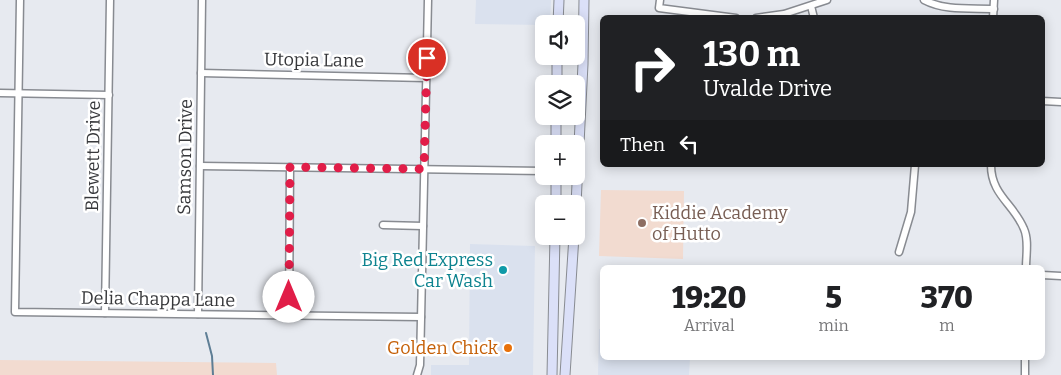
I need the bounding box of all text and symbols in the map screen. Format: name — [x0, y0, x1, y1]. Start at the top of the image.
map controls — [535, 15, 585, 245]
button: sound — [535, 15, 585, 65]
text: 130 m — [703, 33, 800, 75]
icon: right — [620, 35, 685, 100]
pin — [406, 37, 448, 79]
icon: arrive — [413, 44, 441, 72]
street label: Utopia Lane — [264, 48, 364, 72]
button: layers — [535, 75, 585, 125]
text: Uvalde Drive — [703, 75, 832, 102]
street label: Samson Drive — [173, 99, 197, 215]
street label: Blewett Drive — [81, 100, 105, 212]
icon: left — [675, 130, 703, 158]
text: Then — [620, 133, 665, 156]
button: + — [535, 135, 585, 185]
button: − — [535, 195, 585, 245]
place label: Kiddie Academy of Hutto — [652, 202, 788, 245]
marker: Kiddie Academy of Hutto — [636, 217, 648, 229]
place label: Big Red Express Car Wash — [361, 249, 493, 292]
marker: Big Red Express Car Wash — [497, 264, 509, 276]
position arrow — [262, 270, 314, 322]
text: 19:20 — [672, 280, 746, 316]
text: 5 — [825, 280, 842, 316]
text: 370 — [921, 280, 973, 316]
street label: Delia Chappa Lane — [81, 287, 235, 311]
text: Arrival — [684, 316, 735, 335]
text: min — [818, 316, 849, 335]
text: m — [939, 316, 954, 335]
place label: Golden Chick — [387, 337, 499, 359]
marker: Golden Chick — [502, 342, 514, 354]

